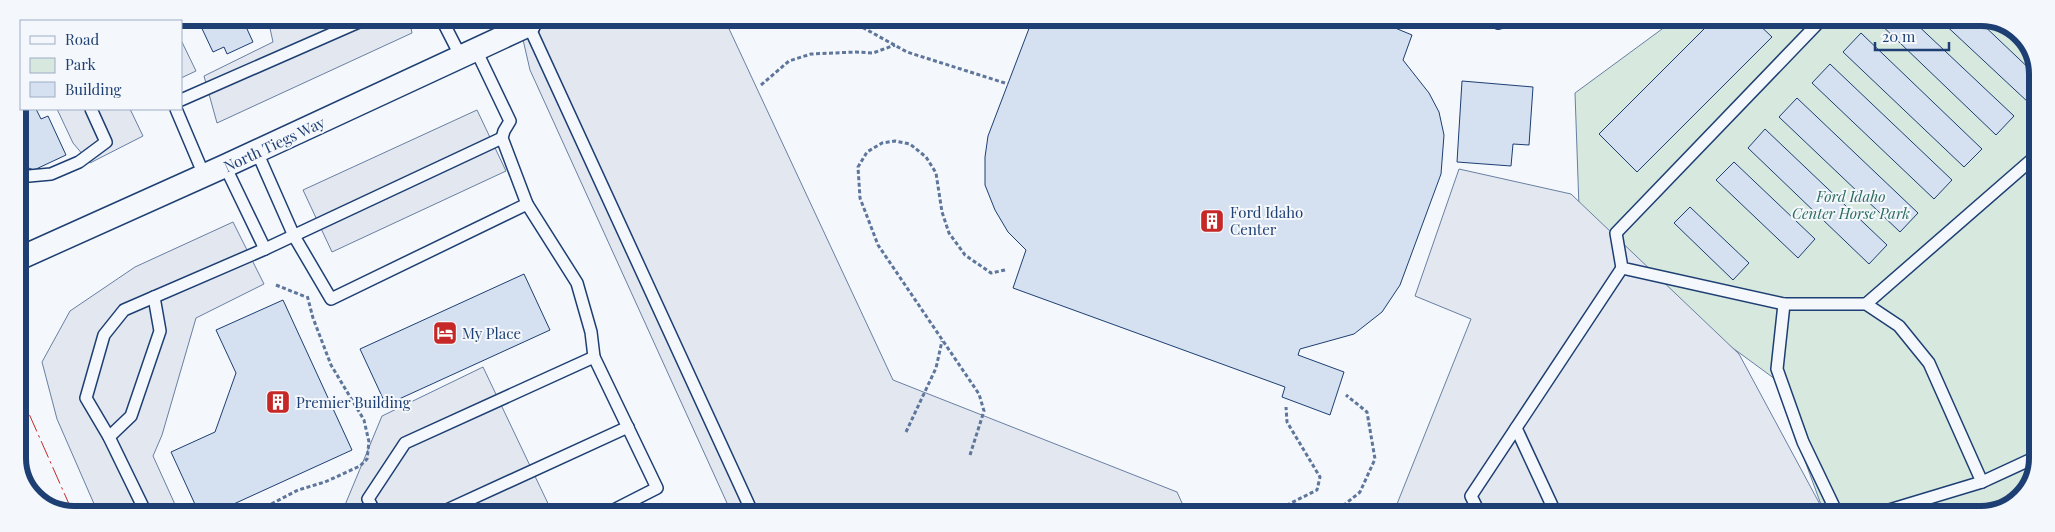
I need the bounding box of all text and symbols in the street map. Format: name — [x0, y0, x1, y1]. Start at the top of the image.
legend — [20, 20, 182, 110]
scale bar — [1875, 20, 1949, 52]
text: 20 m — [1882, 26, 1916, 46]
text: Road — [65, 29, 99, 49]
text: Park — [65, 54, 97, 74]
text: Building — [65, 79, 122, 99]
street label: North Tiegs Way — [220, 112, 328, 176]
park label: Ford Idaho Center Horse Park — [1792, 186, 1910, 223]
place label: Ford Idaho Center — [1230, 202, 1303, 239]
building icon: Ford Idaho Center — [1199, 208, 1225, 234]
hotel icon: My Place — [432, 320, 458, 346]
place label: My Place — [462, 323, 521, 343]
building icon: Premier Building — [265, 389, 291, 415]
place label: Premier Building — [296, 392, 411, 412]

